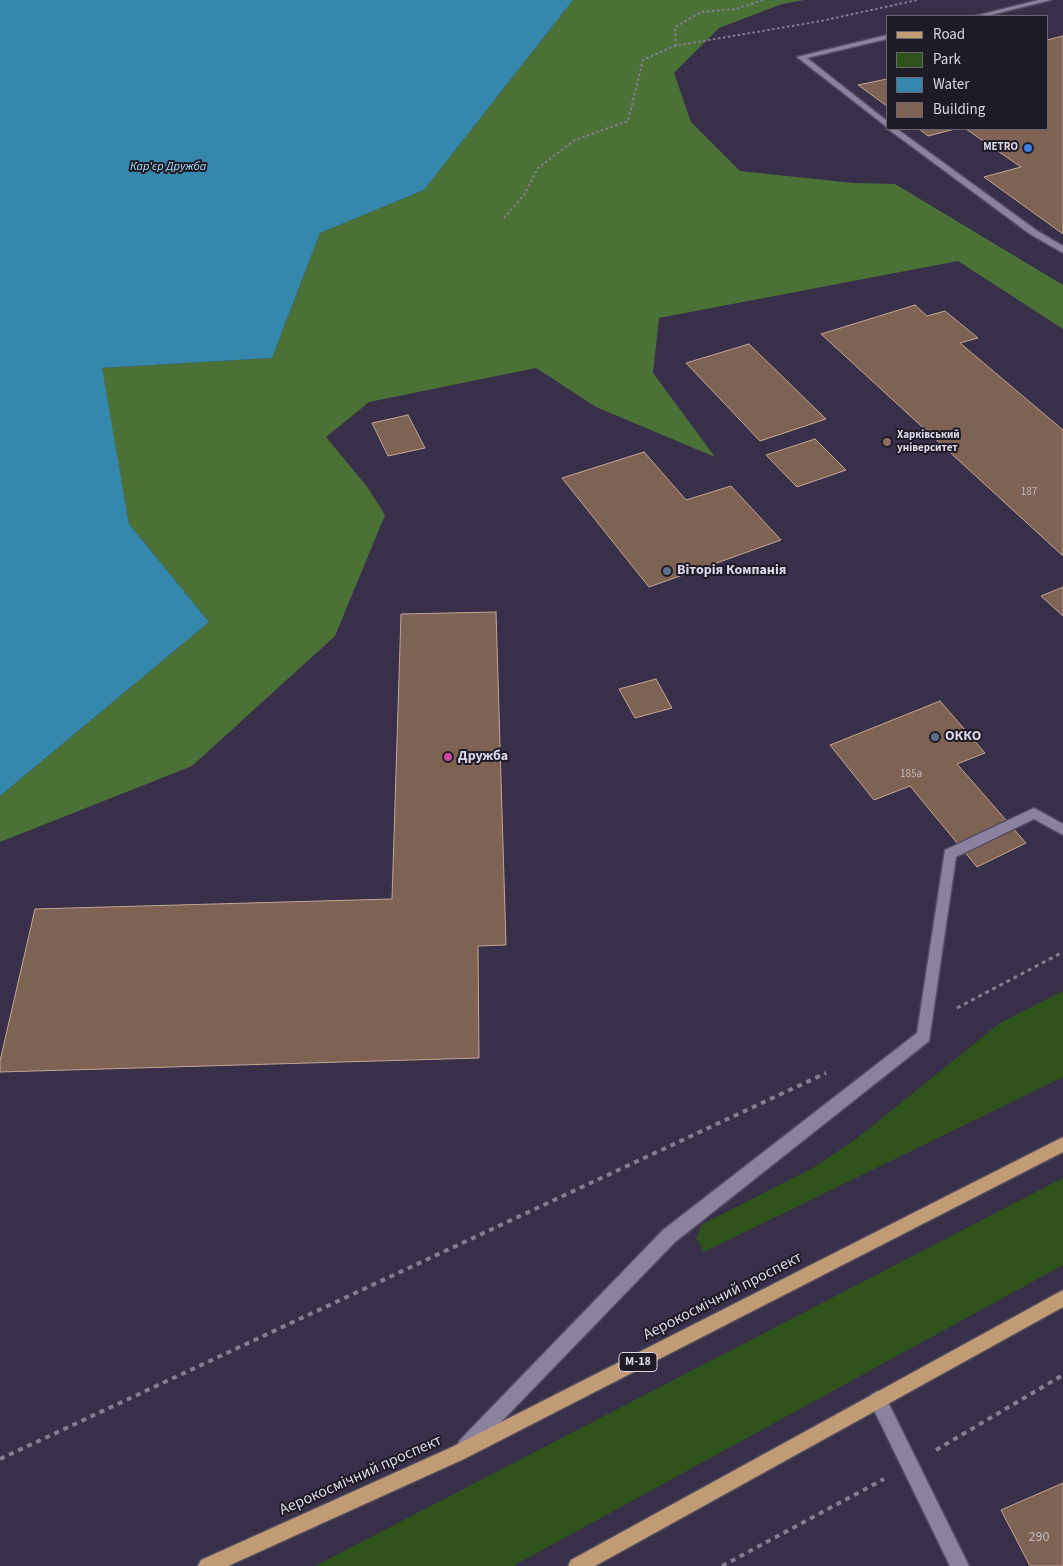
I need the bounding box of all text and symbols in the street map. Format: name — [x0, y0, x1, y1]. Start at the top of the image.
legend — [886, 15, 1048, 130]
text: Road — [933, 24, 965, 45]
text: Park — [933, 49, 961, 70]
text: Water — [933, 74, 969, 95]
text: Building — [933, 99, 985, 120]
place label: METRO — [983, 141, 1018, 155]
marker: METRO — [1022, 142, 1034, 154]
water label: Кар'єр Дружба — [130, 160, 206, 174]
place label: Харківський університет — [897, 429, 960, 455]
marker: Харківський університет — [881, 436, 893, 448]
house number: 187 — [1021, 486, 1037, 500]
place label: Віторія Компанія — [677, 563, 786, 579]
marker: Віторія Компанія — [661, 565, 673, 577]
place label: ОККО — [945, 729, 981, 745]
marker: ОККО — [929, 731, 941, 743]
place label: Дружба — [458, 749, 508, 765]
marker: Дружба — [442, 751, 454, 763]
house number: 185а — [900, 768, 922, 782]
street label: Аерокосмічний проспект — [640, 1249, 806, 1345]
road number: М-18 — [619, 1352, 657, 1371]
street label: Аерокосмічний проспект — [277, 1431, 445, 1521]
house number: 290 — [1029, 1530, 1049, 1546]

